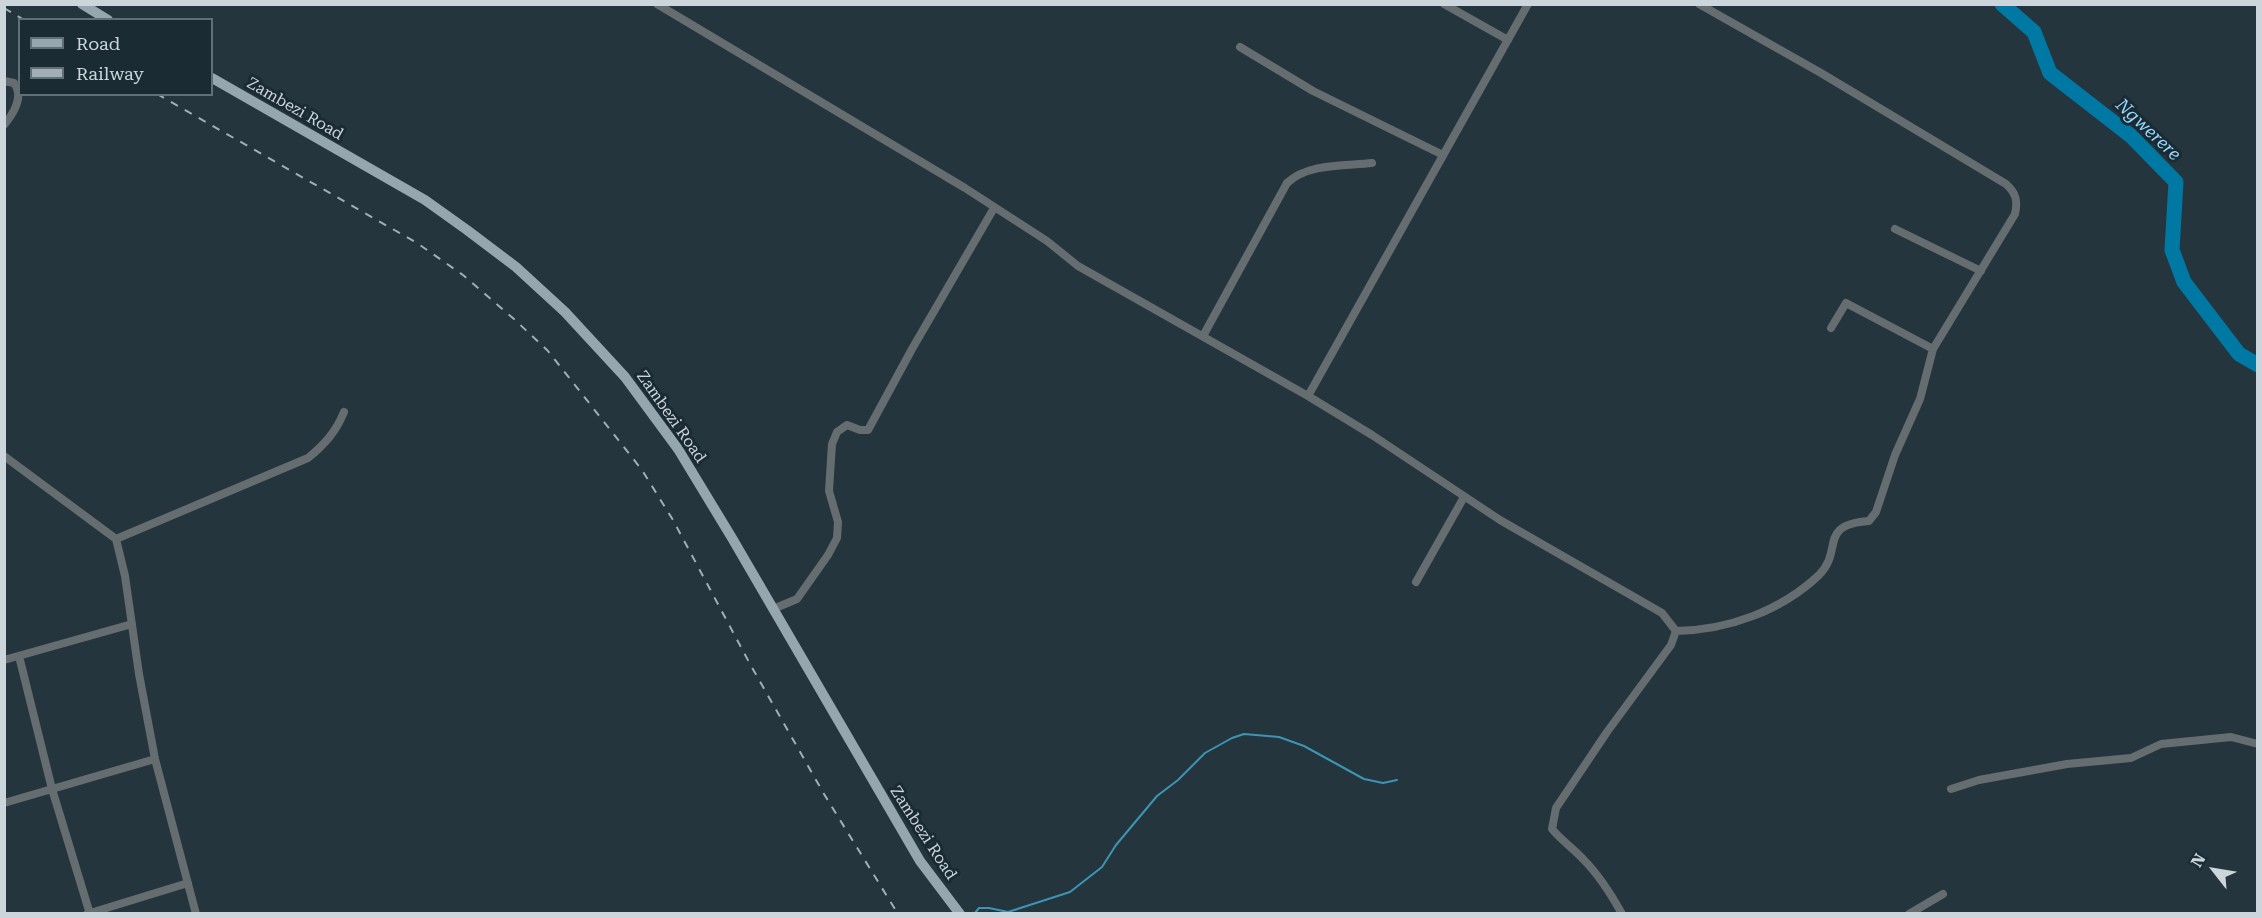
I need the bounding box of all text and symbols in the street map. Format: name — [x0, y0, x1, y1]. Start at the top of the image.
legend — [18, 18, 213, 96]
text: Road — [76, 33, 120, 54]
text: Railway — [76, 63, 144, 84]
street label: Zambezi Road — [243, 74, 347, 144]
water label: Ngwerere — [2111, 95, 2185, 165]
street label: Zambezi Road — [632, 367, 710, 467]
street label: Zambezi Road — [885, 782, 961, 884]
north arrow — [2184, 840, 2244, 900]
text: N — [2187, 850, 2209, 871]

